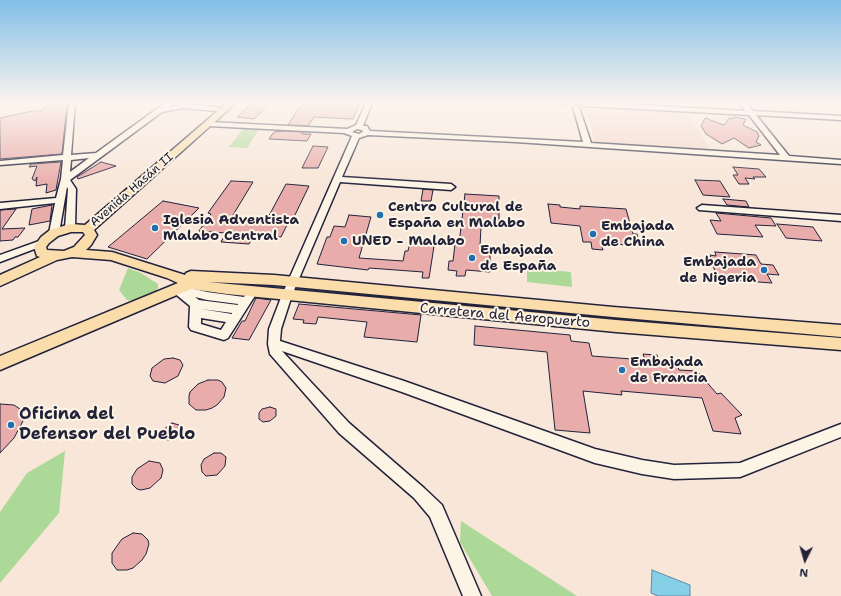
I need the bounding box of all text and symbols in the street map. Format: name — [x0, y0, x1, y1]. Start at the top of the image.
street label: Avenida Hasán II — [88, 150, 176, 230]
place label: Centro Cultural de España en Malabo — [388, 199, 525, 232]
marker: Centro Cultural de España en Malabo — [375, 210, 385, 220]
place label: Iglesia Adventista Malabo Central — [163, 212, 299, 244]
place label: Embajada de China — [601, 218, 674, 250]
marker: Iglesia Adventista Malabo Central — [150, 223, 160, 233]
marker: Embajada de China — [588, 229, 598, 239]
place label: UNED - Malabo — [352, 233, 465, 249]
marker: UNED - Malabo — [339, 236, 349, 246]
place label: Embajada de España — [480, 242, 556, 274]
marker: Embajada de España — [467, 253, 477, 263]
place label: Embajada de Nigeria — [680, 254, 756, 286]
marker: Embajada de Nigeria — [759, 265, 769, 275]
street label: Carretera del Aeropuerto — [419, 300, 591, 332]
place label: Embajada de Francia — [630, 354, 707, 386]
marker: Embajada de Francia — [617, 365, 627, 375]
place label: Oficina del Defensor del Pueblo — [19, 405, 195, 445]
marker: Oficina del Defensor del Pueblo — [6, 420, 16, 430]
north arrow — [785, 540, 825, 580]
text: N — [799, 565, 809, 580]

